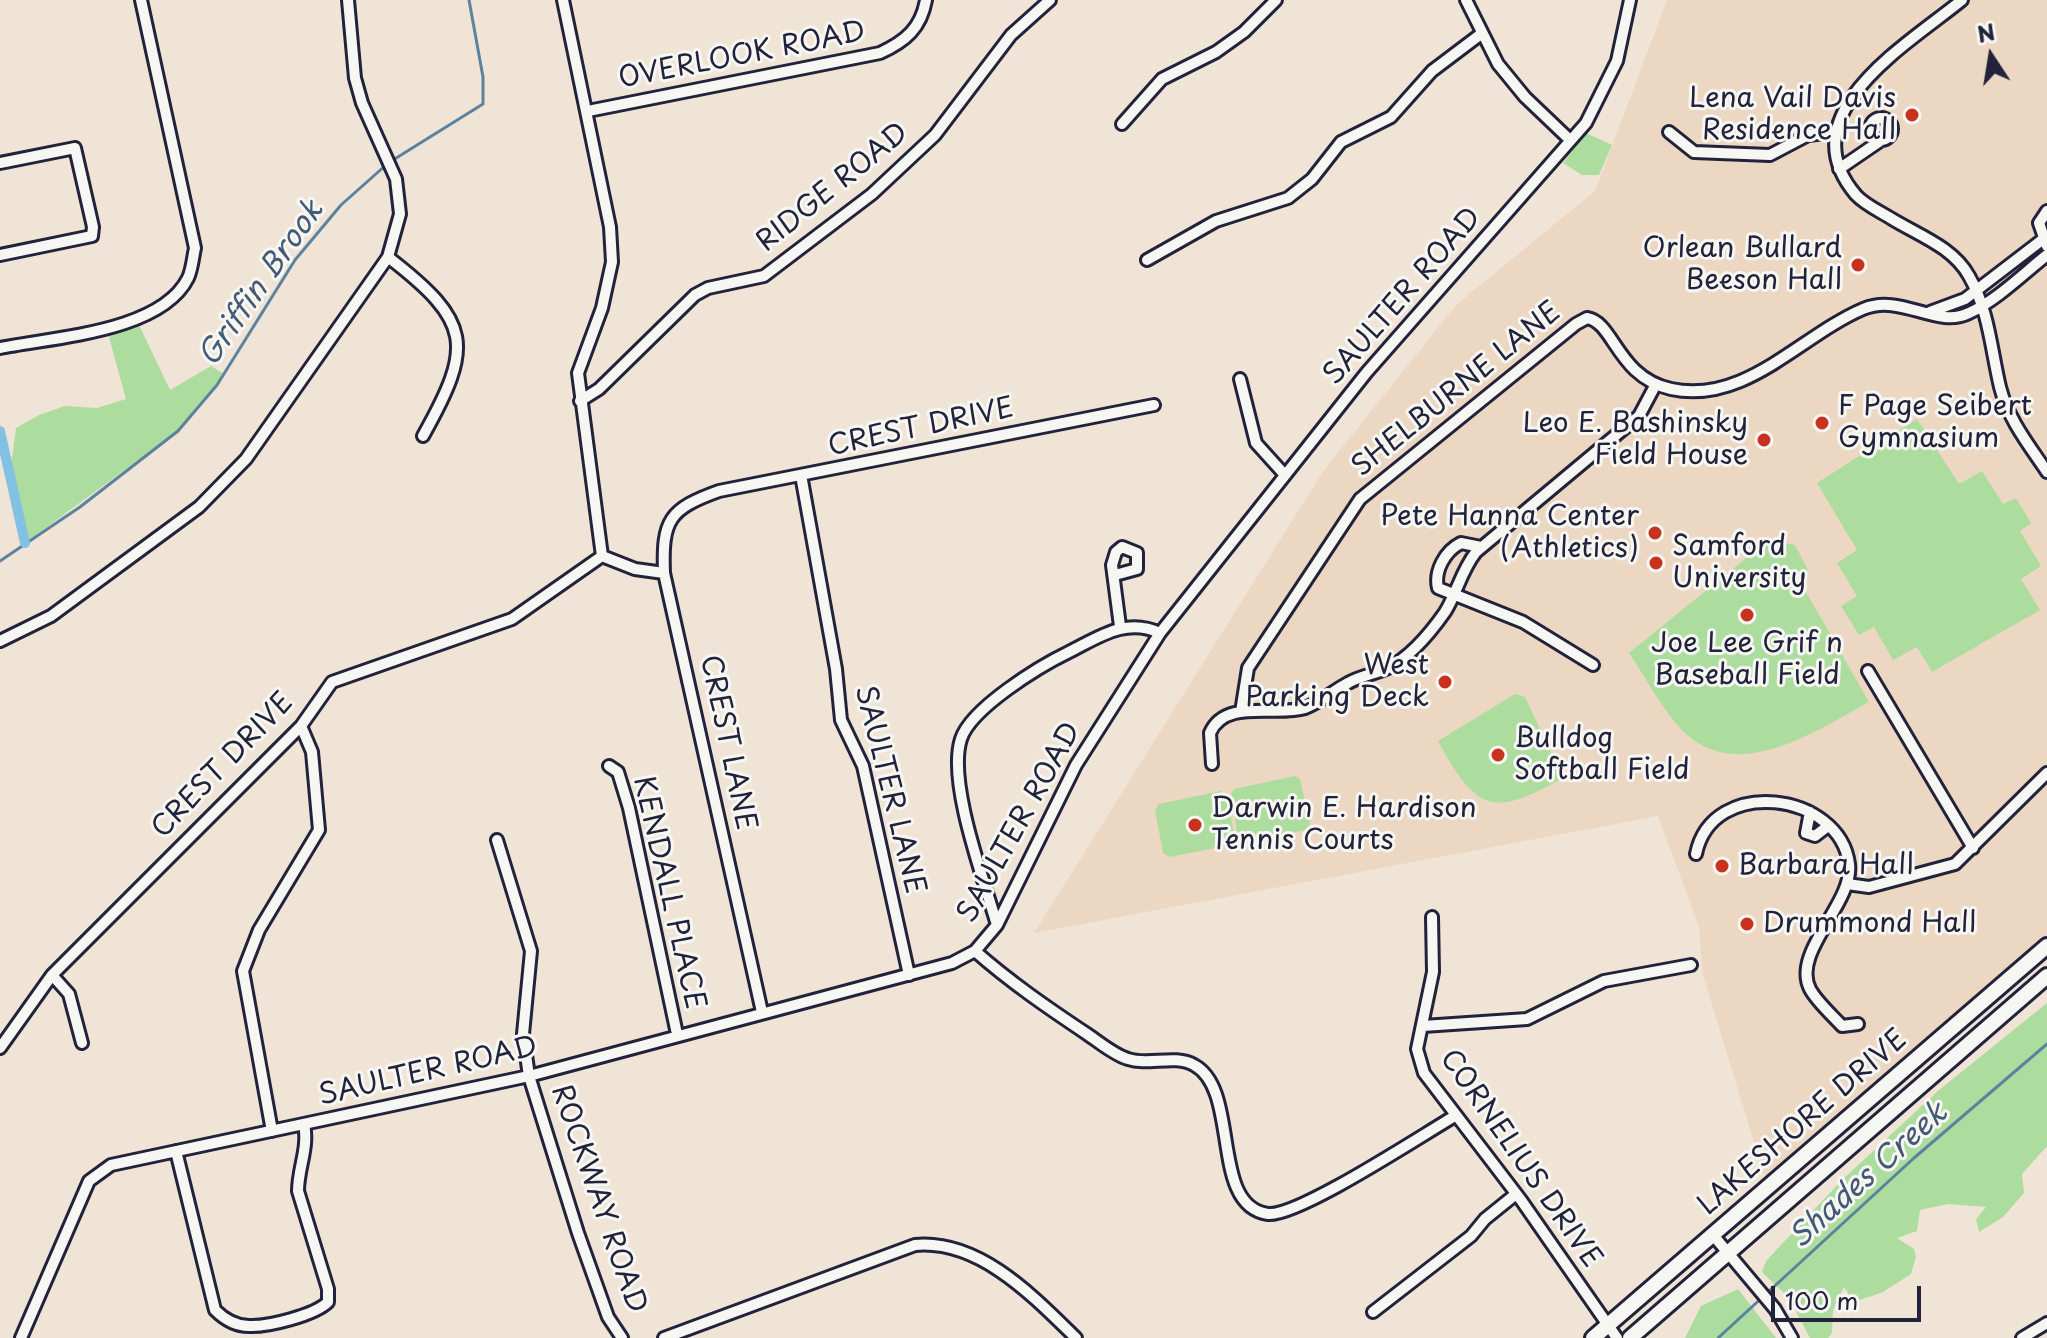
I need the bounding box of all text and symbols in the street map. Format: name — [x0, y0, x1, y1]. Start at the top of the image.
text: N — [1974, 14, 1998, 50]
street label: OVERLOOK ROAD — [616, 16, 868, 96]
north arrow — [1951, 16, 2031, 96]
place label: Lena Vail Davis Residence Hall — [1689, 82, 1896, 148]
marker: Lena Vail Davis Residence Hall — [1903, 106, 1921, 124]
street label: RIDGE ROAD — [751, 117, 915, 259]
water label: Griffin Brook — [192, 194, 332, 374]
street label: SAULTER ROAD — [1317, 202, 1489, 392]
place label: Orlean Bullard Beeson Hall — [1643, 232, 1842, 298]
marker: Orlean Bullard Beeson Hall — [1849, 256, 1867, 274]
street label: SHELBURNE LANE — [1346, 296, 1568, 484]
place label: F Page Seibert Gymnasium — [1838, 390, 2032, 456]
street label: CREST DRIVE — [825, 392, 1017, 464]
place label: Leo E. Bashinsky Field House — [1523, 407, 1748, 473]
marker: F Page Seibert Gymnasium — [1813, 414, 1831, 432]
marker: Leo E. Bashinsky Field House — [1755, 431, 1773, 449]
place label: Pete Hanna Center (Athletics) — [1380, 500, 1639, 566]
marker: Pete Hanna Center (Athletics) — [1646, 524, 1664, 542]
place label: Samford University — [1672, 530, 1806, 596]
marker: Samford University — [1647, 554, 1665, 572]
marker: Joe Lee Grif n Baseball Field — [1738, 606, 1756, 624]
place label: Joe Lee Grif n Baseball Field — [1651, 627, 1843, 693]
place label: West Parking Deck — [1245, 649, 1429, 715]
street label: CREST LANE — [692, 652, 762, 834]
marker: West Parking Deck — [1436, 673, 1454, 691]
street label: SAULTER LANE — [847, 682, 931, 898]
street label: CREST DRIVE — [145, 686, 301, 846]
street label: SAULTER ROAD — [951, 717, 1089, 929]
place label: Bulldog Softball Field — [1514, 722, 1689, 788]
marker: Bulldog Softball Field — [1489, 746, 1507, 764]
street label: KENDALL PLACE — [625, 773, 711, 1013]
place label: Darwin E. Hardison Tennis Courts — [1211, 792, 1477, 858]
marker: Darwin E. Hardison Tennis Courts — [1186, 816, 1204, 834]
place label: Barbara Hall — [1738, 849, 1914, 883]
marker: Barbara Hall — [1713, 857, 1731, 875]
place label: Drummond Hall — [1763, 907, 1976, 941]
marker: Drummond Hall — [1738, 915, 1756, 933]
street label: LAKESHORE DRIVE — [1692, 1023, 1914, 1223]
street label: SAULTER ROAD — [315, 1030, 541, 1114]
street label: CORNELIUS DRIVE — [1432, 1043, 1608, 1275]
street label: ROCKWAY ROAD — [543, 1080, 653, 1318]
water label: Shades Creek — [1783, 1096, 1955, 1256]
scale bar — [1775, 1270, 1925, 1320]
text: 100 m — [1785, 1282, 1858, 1318]

